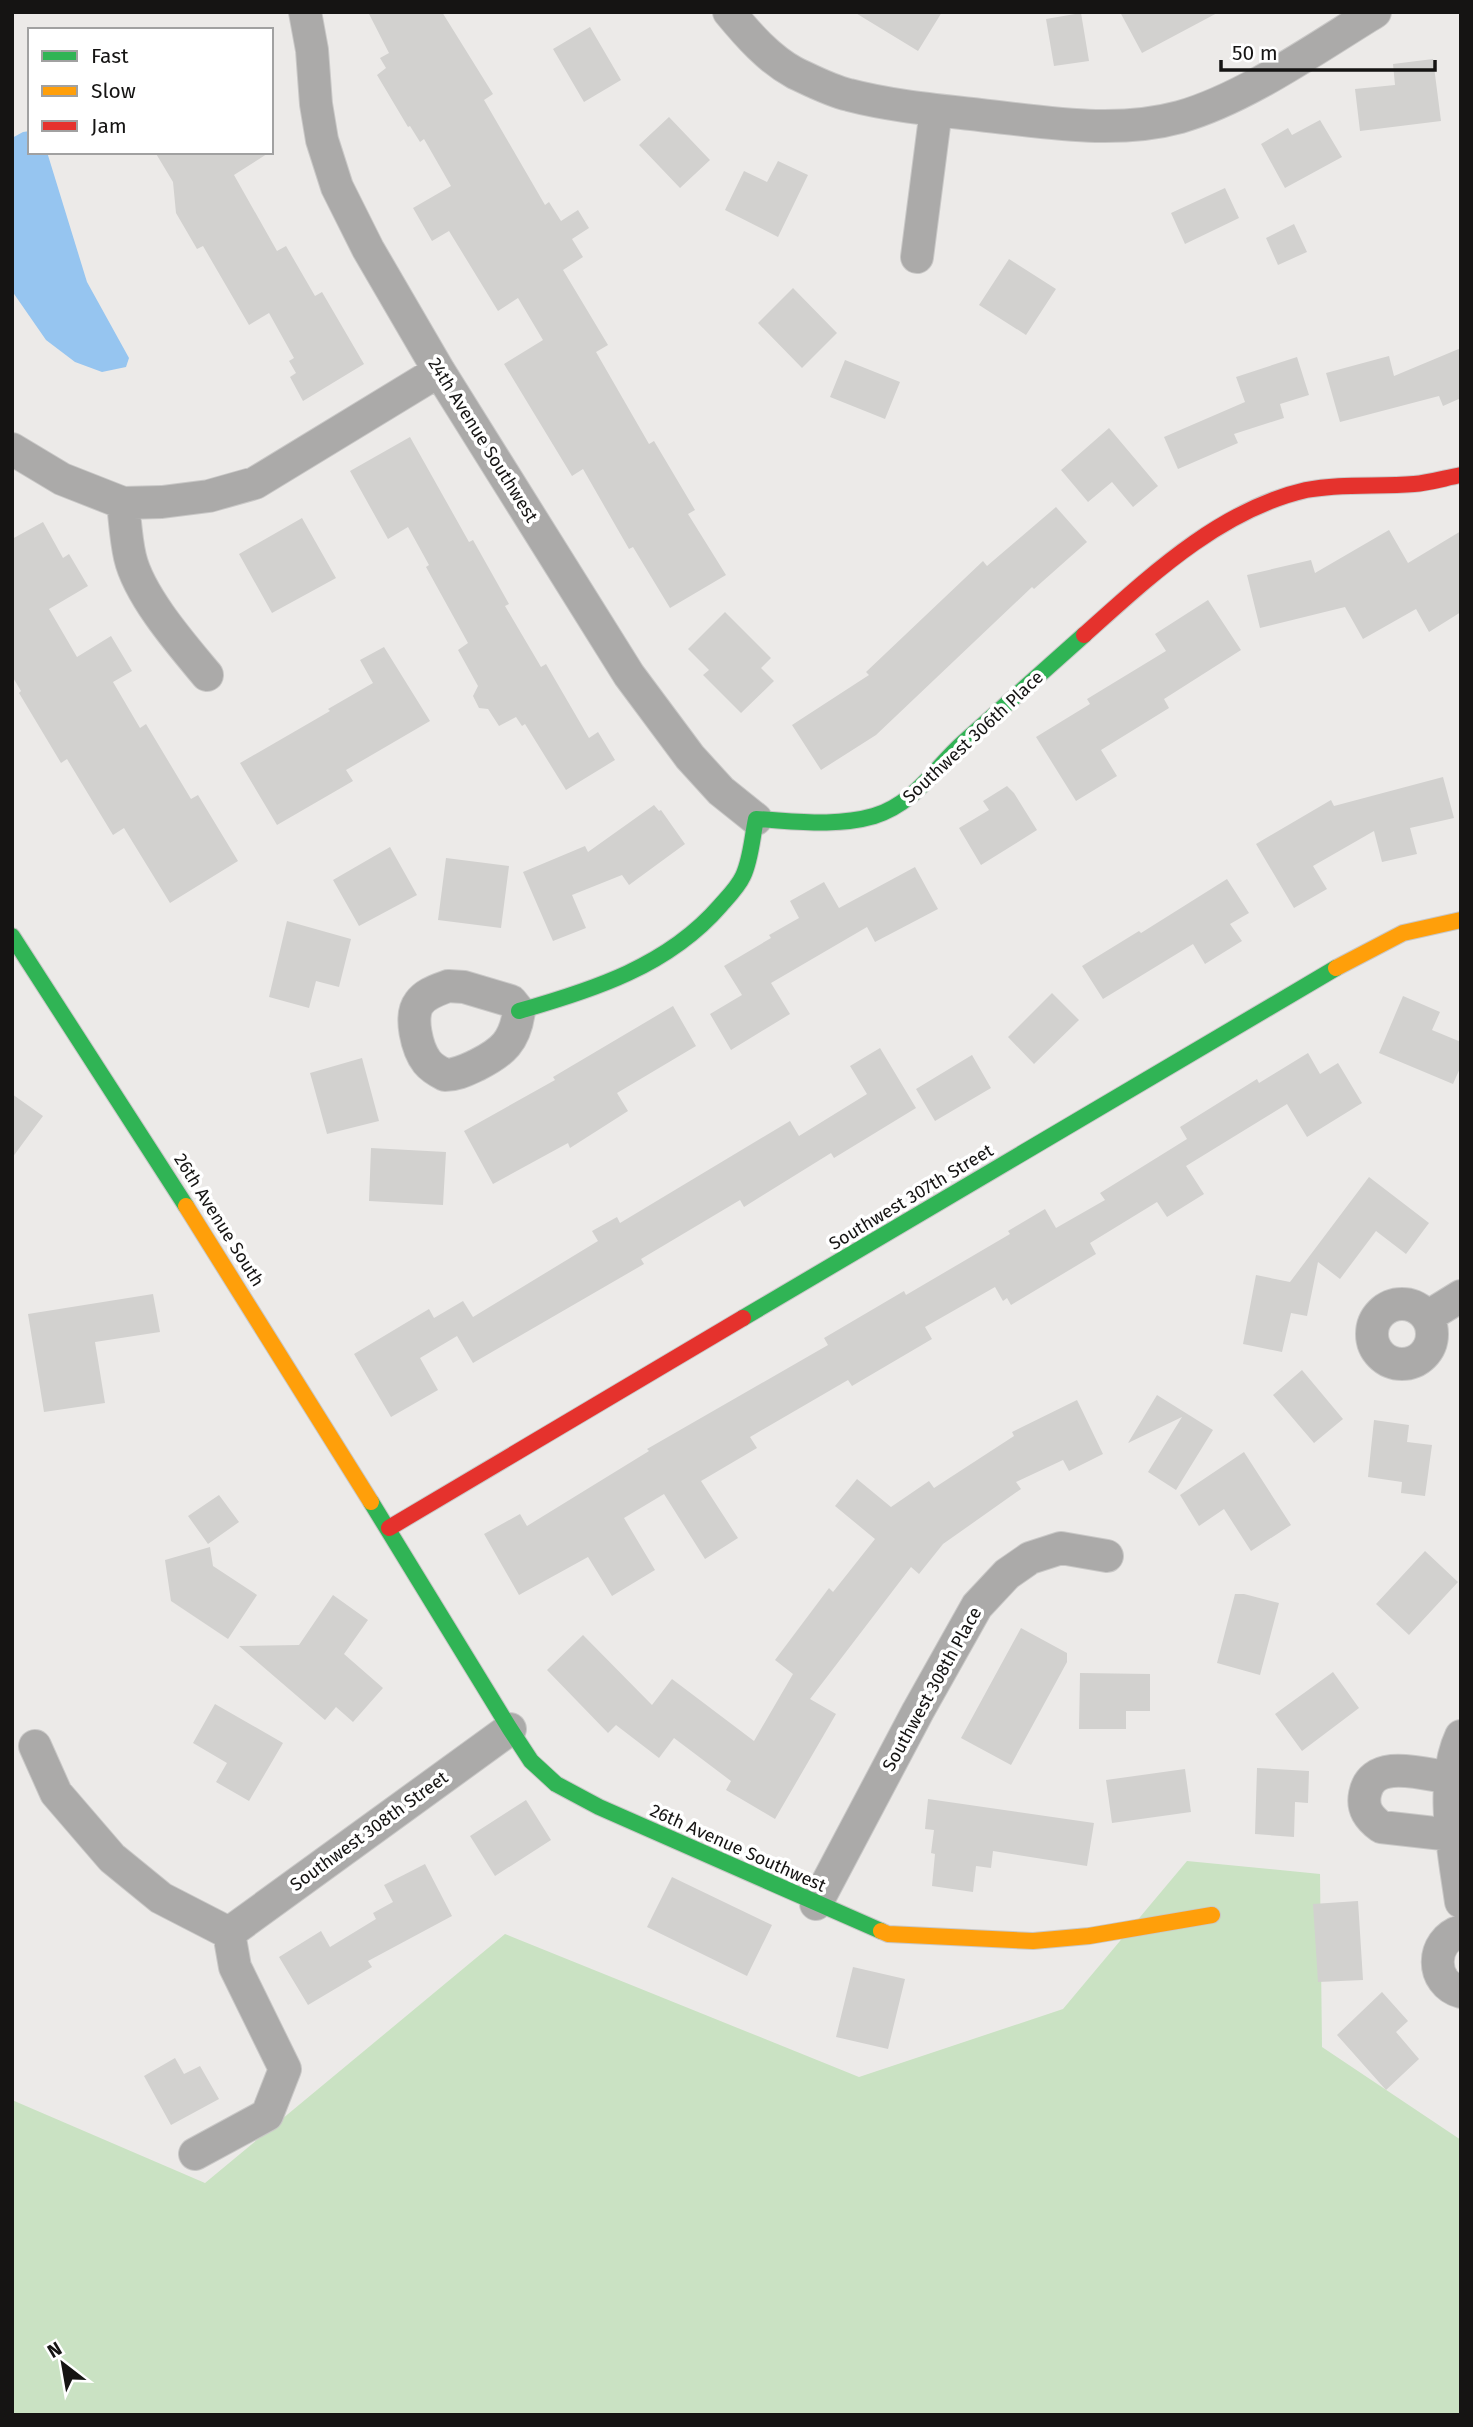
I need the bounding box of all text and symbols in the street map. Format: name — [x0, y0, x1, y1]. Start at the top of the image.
legend — [28, 28, 273, 154]
scale bar — [1221, 28, 1434, 72]
text: 50 m — [1232, 40, 1278, 66]
text: Fast — [91, 43, 129, 69]
text: Slow — [91, 78, 136, 104]
text: Jam — [91, 113, 127, 139]
street label: 24th Avenue Southwest — [423, 354, 543, 527]
street label: Southwest 306th Place — [898, 666, 1048, 808]
street label: Southwest 307th Street — [825, 1139, 997, 1255]
street label: 26th Avenue South — [169, 1149, 269, 1291]
street label: Southwest 308th Place — [878, 1603, 986, 1775]
street label: Southwest 308th Street — [286, 1766, 453, 1896]
street label: 26th Avenue Southwest — [647, 1799, 830, 1897]
north arrow — [28, 2329, 98, 2399]
text: N — [43, 2337, 66, 2363]

